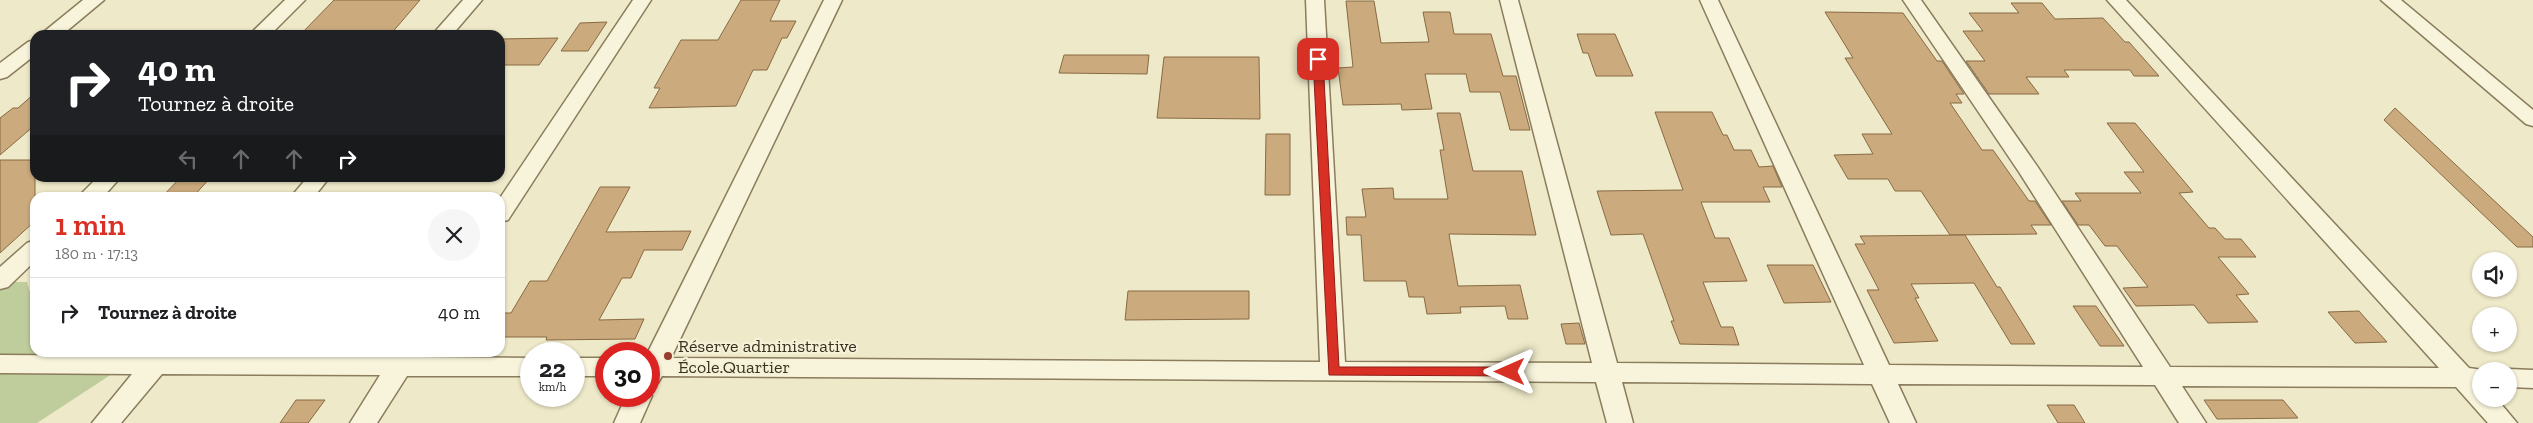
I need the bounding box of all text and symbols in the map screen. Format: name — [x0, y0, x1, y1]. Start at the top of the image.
pin — [1297, 38, 1339, 80]
icon: arrive — [1304, 45, 1332, 73]
text: 40 m — [138, 48, 215, 90]
icon: right — [55, 50, 120, 115]
text: Tournez à droite — [138, 90, 294, 117]
icon: left — [174, 145, 202, 173]
icon: ahead — [227, 145, 255, 173]
icon: ahead — [280, 145, 308, 173]
icon: right — [333, 145, 361, 173]
text: 1 min — [55, 207, 125, 243]
button: close — [428, 209, 480, 261]
text: 180 m · 17:13 — [55, 244, 138, 263]
map controls — [2472, 252, 2517, 407]
button: sound — [2472, 252, 2517, 297]
icon: right — [55, 299, 83, 327]
text: Tournez à droite — [98, 301, 237, 324]
text: 40 m — [438, 301, 480, 324]
button: + — [2472, 307, 2517, 352]
place label: Réserve administrative École.Quartier — [678, 335, 857, 378]
speed limit sign: 30 — [595, 342, 660, 407]
position arrow — [1483, 345, 1535, 397]
marker: Réserve administrative École.Quartier — [662, 350, 674, 362]
text: 22 — [539, 353, 566, 383]
button: − — [2472, 362, 2517, 407]
text: km/h — [539, 380, 566, 394]

